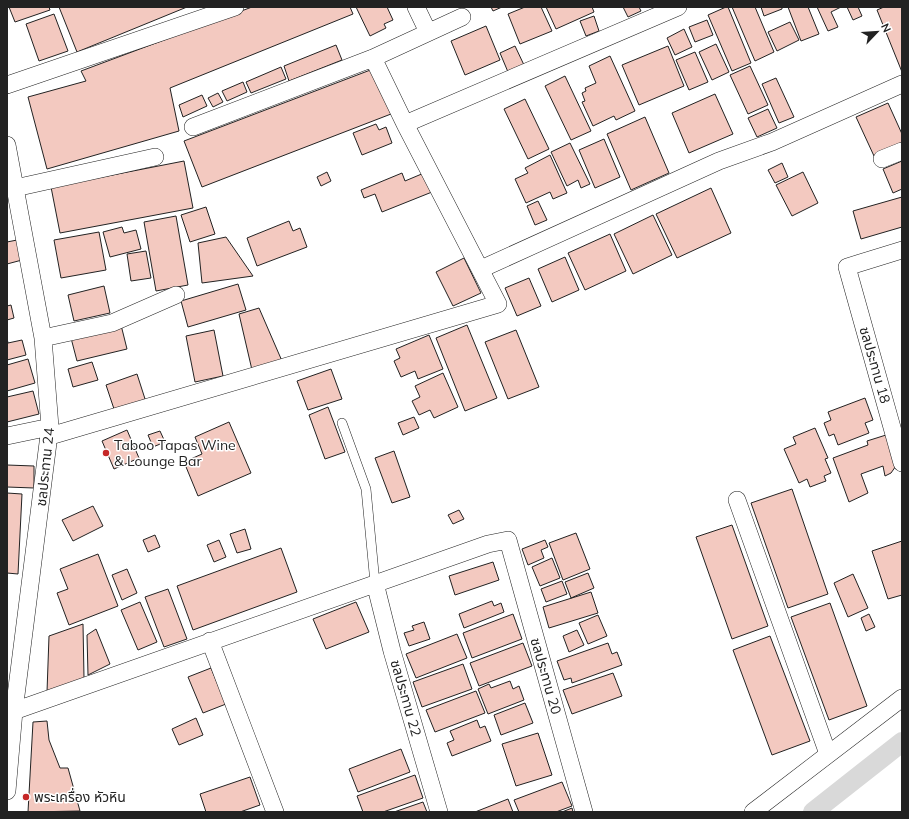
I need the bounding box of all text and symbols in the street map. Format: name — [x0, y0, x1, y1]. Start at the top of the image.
north arrow — [857, 12, 897, 52]
text: N — [878, 21, 894, 34]
street label: ชลประทาน 18 — [855, 325, 895, 405]
street label: ชลประทาน 24 — [32, 426, 58, 507]
place label: Taboo Tapas Wine & Lounge Bar — [114, 436, 236, 470]
marker: Taboo Tapas Wine & Lounge Bar — [101, 448, 111, 458]
street label: ชลประทาน 20 — [526, 636, 566, 716]
street label: ชลประทาน 22 — [386, 658, 426, 738]
place label: พระเครื่อง หัวหิน — [34, 787, 126, 806]
marker: พระเครื่อง หัวหิน — [21, 792, 31, 802]

